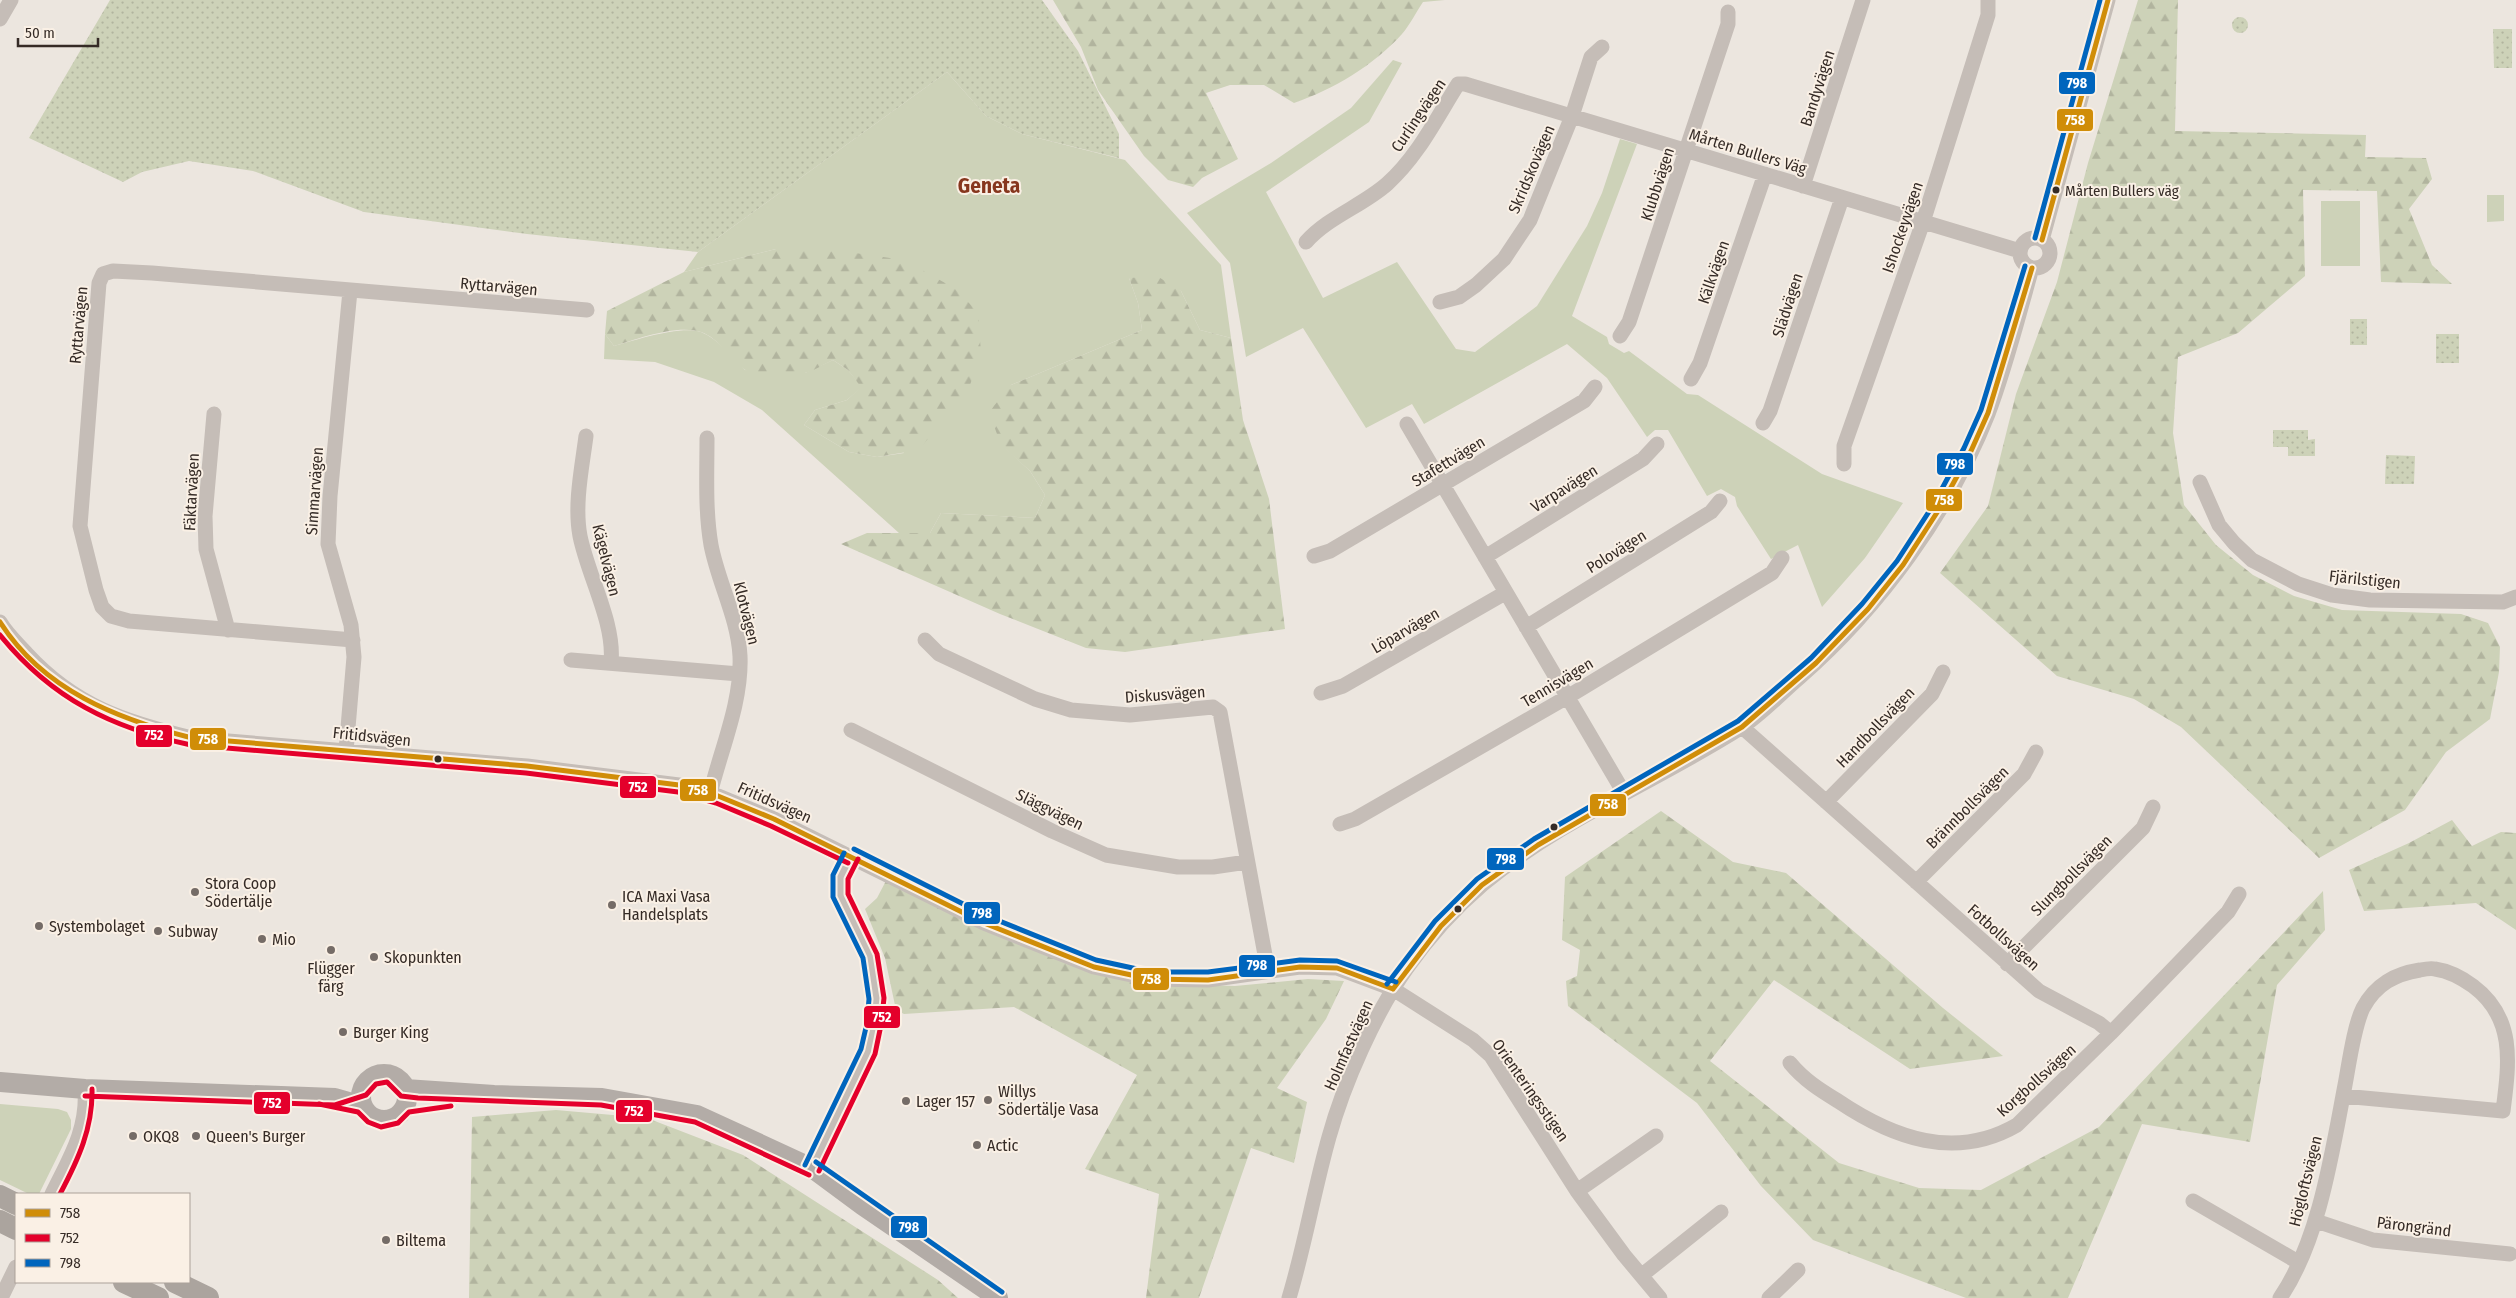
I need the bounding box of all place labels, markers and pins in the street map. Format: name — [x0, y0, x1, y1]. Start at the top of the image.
place label: Mårten Bullers väg — [2065, 182, 2179, 200]
marker: Mårten Bullers väg — [2051, 185, 2061, 195]
unlabelled marker — [433, 754, 443, 764]
unlabelled marker — [1549, 822, 1559, 832]
place label: Stora Coop Södertälje — [205, 874, 276, 911]
marker: Stora Coop Södertälje — [189, 886, 201, 898]
place label: ICA Maxi Vasa Handelsplats — [622, 887, 710, 924]
marker: ICA Maxi Vasa Handelsplats — [606, 899, 618, 911]
unlabelled marker — [1453, 904, 1463, 914]
place label: Systembolaget — [49, 917, 146, 936]
marker: Systembolaget — [33, 920, 45, 932]
place label: Subway — [168, 922, 219, 941]
marker: Subway — [152, 925, 164, 937]
place label: Mio — [272, 930, 296, 949]
marker: Mio — [256, 933, 268, 945]
marker: Flügger färg — [325, 944, 337, 956]
place label: Skopunkten — [384, 948, 462, 967]
marker: Skopunkten — [368, 951, 380, 963]
place label: Flügger färg — [307, 959, 355, 996]
place label: Burger King — [353, 1023, 429, 1042]
marker: Burger King — [337, 1026, 349, 1038]
place label: Willys Södertälje Vasa — [998, 1082, 1099, 1119]
place label: Lager 157 — [916, 1092, 975, 1111]
marker: Willys Södertälje Vasa — [982, 1094, 994, 1106]
marker: Lager 157 — [900, 1095, 912, 1107]
place label: OKQ8 — [143, 1127, 179, 1146]
place label: Queen's Burger — [206, 1127, 306, 1146]
marker: OKQ8 — [127, 1130, 139, 1142]
marker: Queen's Burger — [190, 1130, 202, 1142]
place label: Actic — [987, 1136, 1019, 1155]
marker: Actic — [971, 1139, 983, 1151]
place label: Biltema — [396, 1231, 446, 1250]
marker: Biltema — [380, 1234, 392, 1246]

